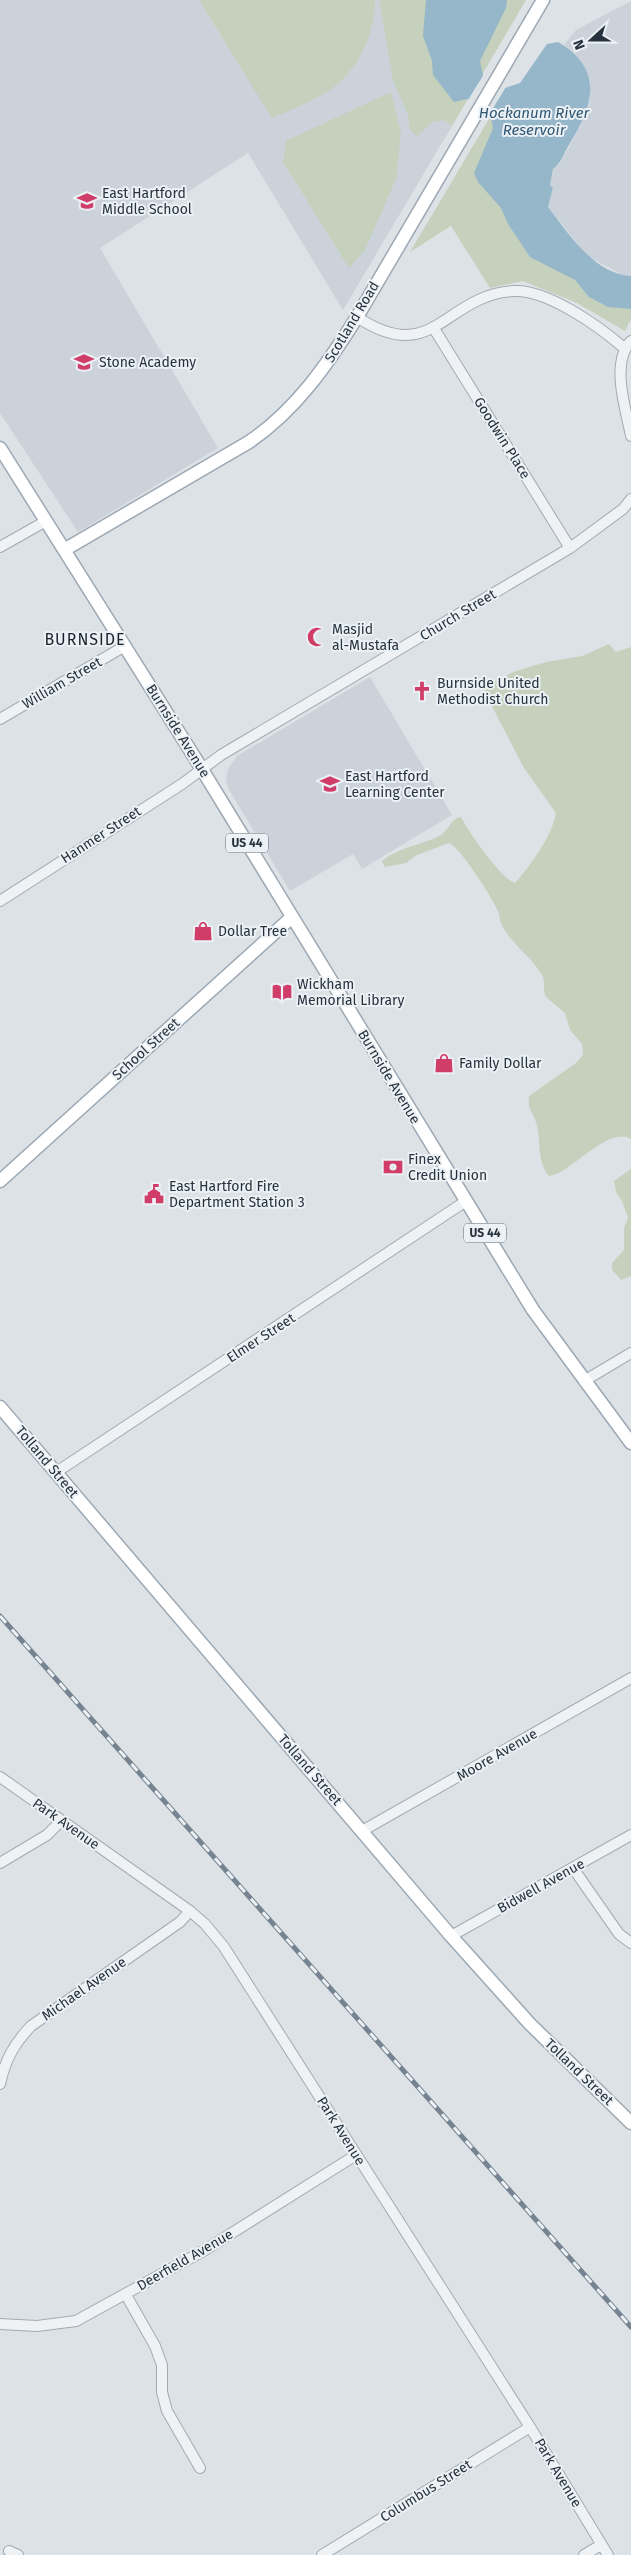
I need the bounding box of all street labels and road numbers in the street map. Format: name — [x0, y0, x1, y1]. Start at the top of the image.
street label: Scotland Road — [321, 278, 383, 366]
street label: Goodwin Place — [470, 394, 534, 482]
street label: Church Street — [417, 585, 500, 644]
street label: William Street — [19, 653, 106, 713]
street label: Burnside Avenue — [142, 681, 214, 781]
street label: Hanmer Street — [58, 802, 145, 867]
road number: US 44 — [226, 834, 268, 852]
street label: School Street — [109, 1014, 184, 1084]
street label: Burnside Avenue — [354, 1027, 424, 1127]
road number: US 44 — [464, 1224, 506, 1242]
street label: Elmer Street — [224, 1309, 299, 1366]
street label: Tolland Street — [12, 1423, 83, 1502]
street label: Moore Avenue — [454, 1725, 540, 1785]
street label: Tolland Street — [274, 1731, 346, 1810]
street label: Park Avenue — [29, 1795, 103, 1853]
street label: Bidwell Avenue — [495, 1855, 587, 1917]
street label: Michael Avenue — [38, 1954, 130, 2024]
street label: Tolland Street — [541, 2035, 617, 2110]
street label: Park Avenue — [313, 2094, 369, 2168]
street label: Deerfield Avenue — [134, 2226, 236, 2294]
street label: Park Avenue — [531, 2435, 585, 2511]
street label: Columbus Street — [377, 2456, 476, 2526]

